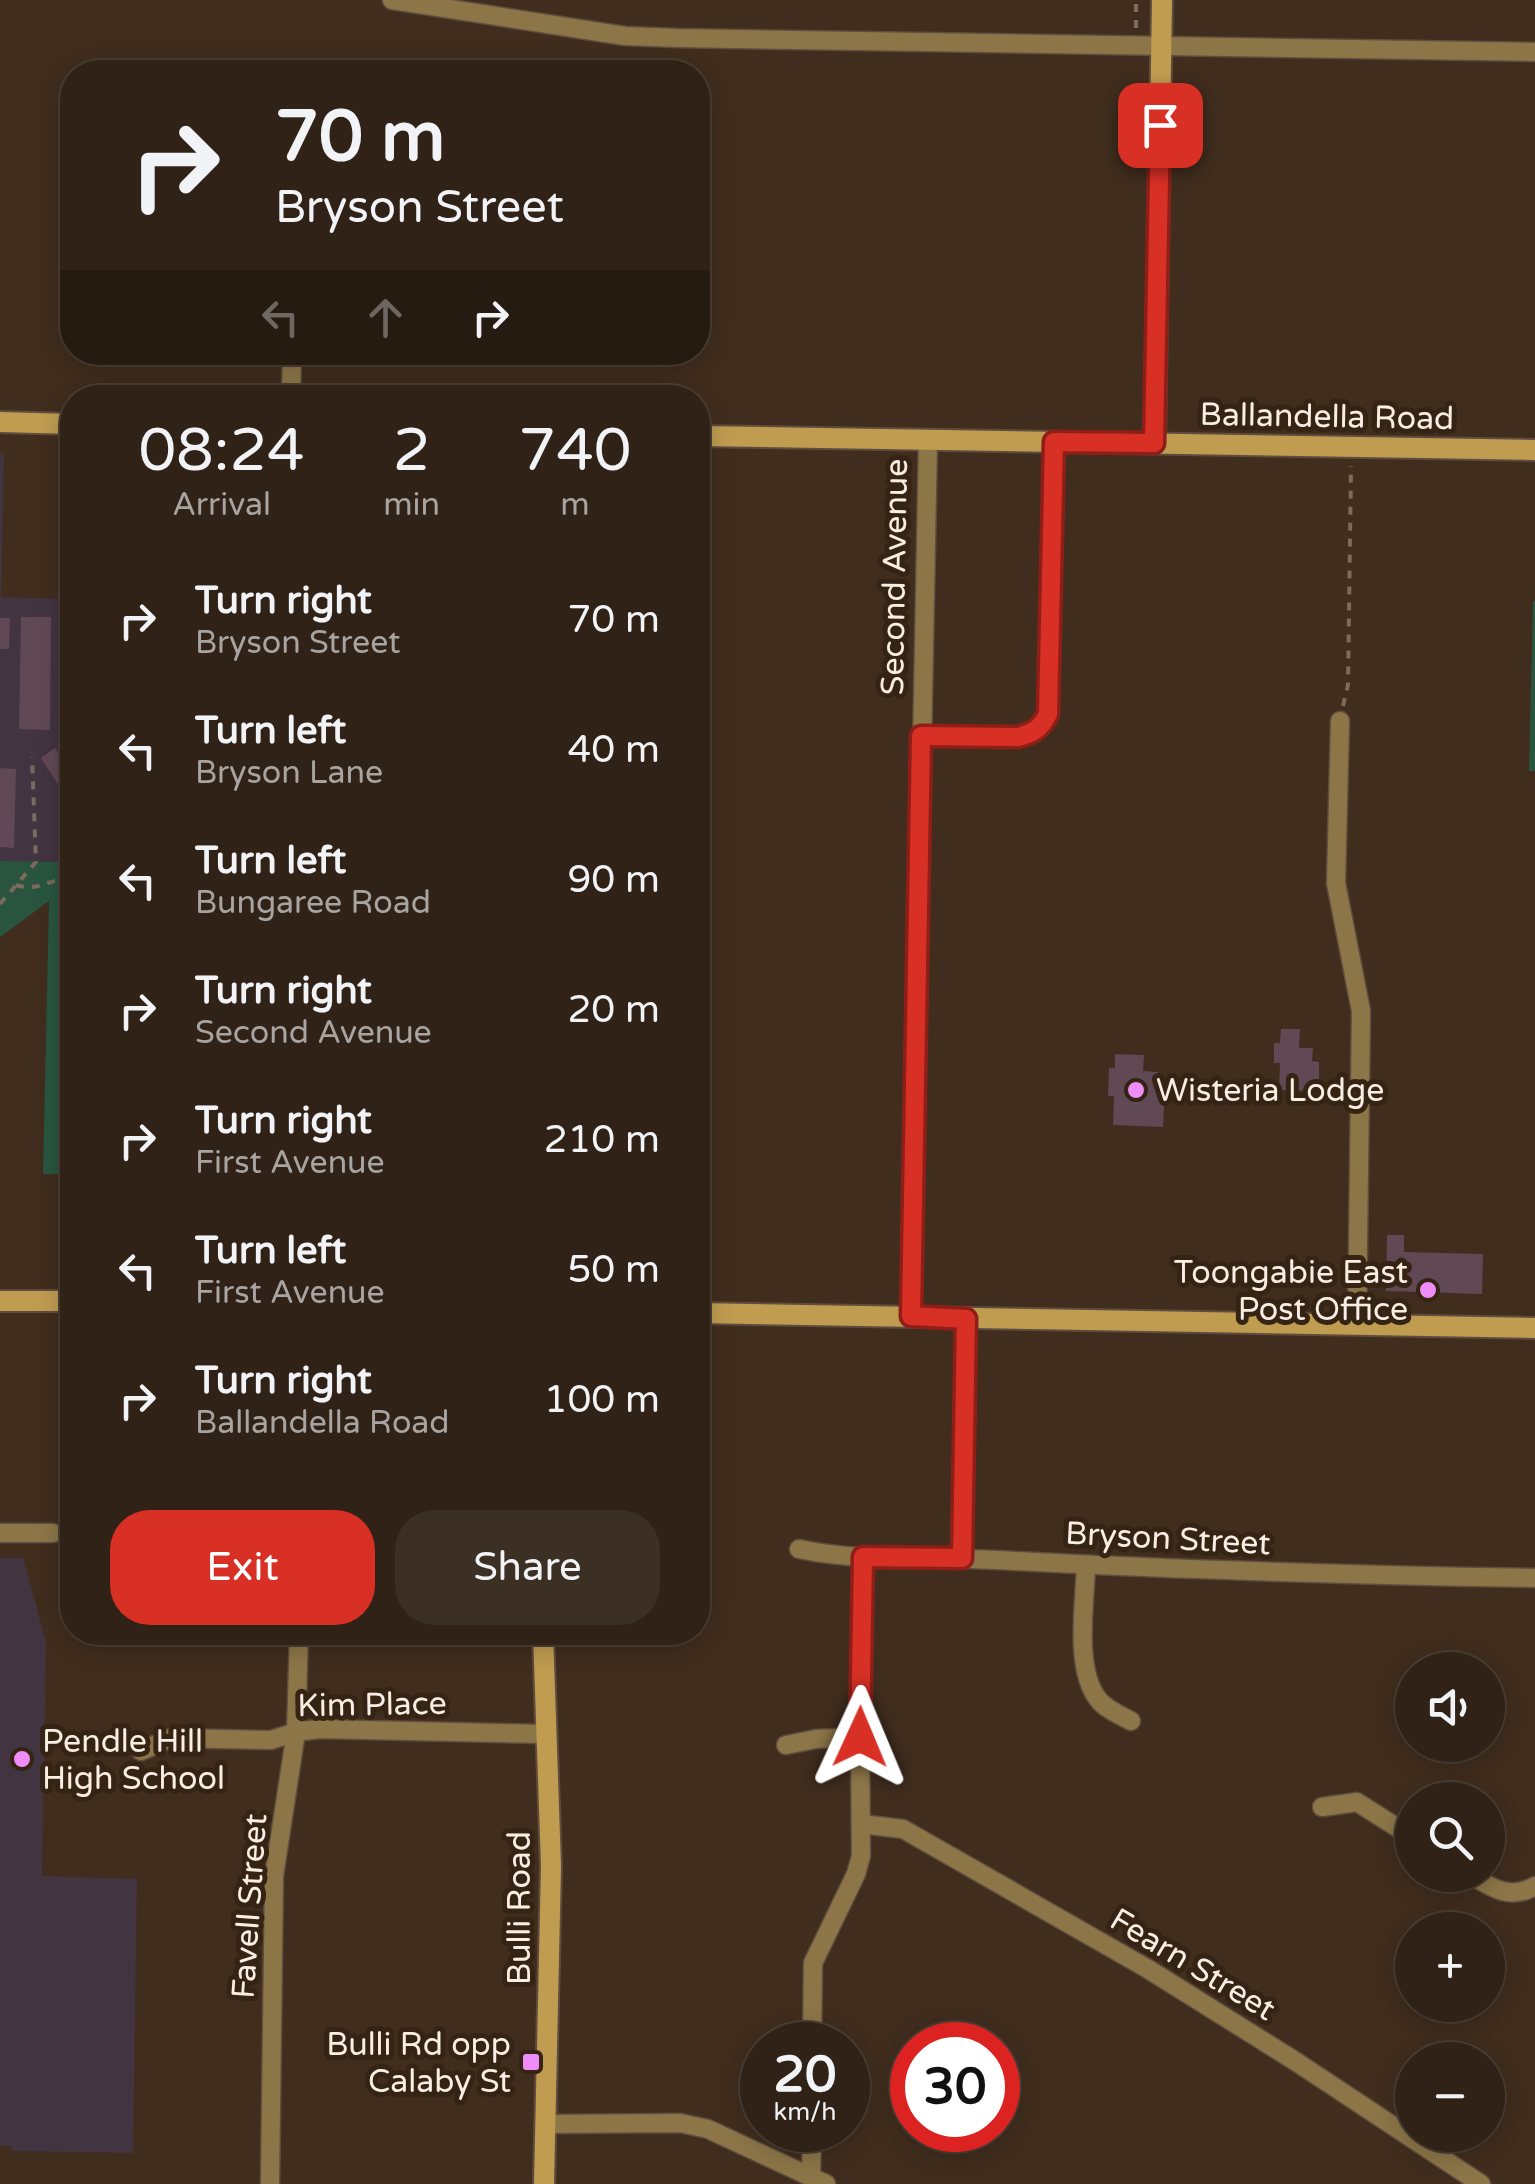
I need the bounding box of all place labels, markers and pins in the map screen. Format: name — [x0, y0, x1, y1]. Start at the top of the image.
pin — [1118, 83, 1203, 168]
place label: Wisteria Lodge — [1156, 1072, 1384, 1110]
marker: Wisteria Lodge — [1125, 1079, 1147, 1101]
place label: Toongabie East Post Office — [1174, 1254, 1408, 1329]
marker: Toongabie East Post Office — [1417, 1279, 1439, 1301]
place label: Pendle Hill High School — [42, 1723, 225, 1798]
marker: Pendle Hill High School — [11, 1748, 33, 1770]
place label: Bulli Rd opp Calaby St — [326, 2026, 511, 2101]
marker: Bulli Rd opp Calaby St — [520, 2051, 542, 2073]

